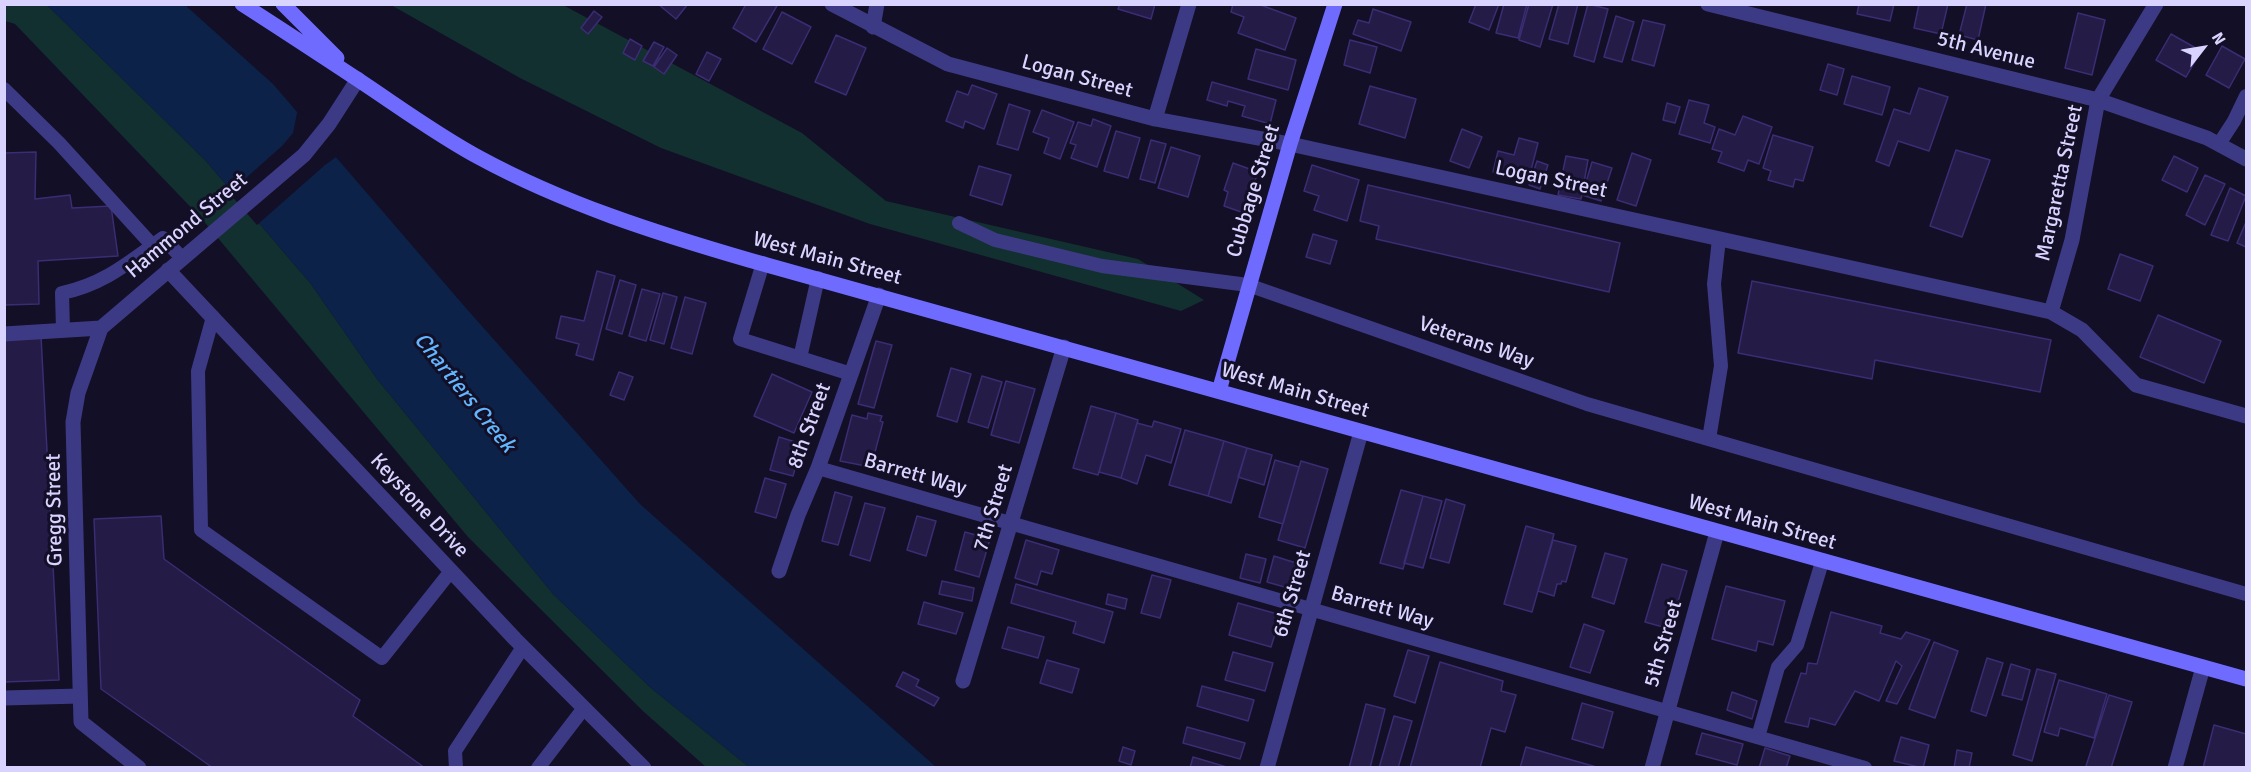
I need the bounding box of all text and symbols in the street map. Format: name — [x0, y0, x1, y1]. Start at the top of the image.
north arrow — [2173, 18, 2233, 78]
street label: 5th Avenue — [1934, 27, 2038, 75]
text: N — [2207, 29, 2230, 49]
street label: Logan Street — [1019, 50, 1135, 104]
street label: Margaretta Street — [2031, 102, 2089, 264]
street label: Cubbage Street — [1222, 121, 1286, 261]
street label: Logan Street — [1493, 156, 1609, 204]
street label: Hammond Street — [121, 168, 253, 284]
street label: West Main Street — [750, 227, 904, 291]
street label: Veterans Way — [1415, 312, 1537, 374]
water label: Chartiers Creek — [408, 328, 520, 458]
street label: West Main Street — [1218, 358, 1372, 424]
street label: 8th Street — [783, 380, 837, 472]
street label: Barrett Way — [861, 448, 969, 502]
street label: Keystone Drive — [364, 449, 474, 563]
street label: Gregg Street — [41, 453, 69, 567]
street label: 7th Street — [969, 462, 1019, 554]
street label: West Main Street — [1685, 490, 1839, 556]
street label: 6th Street — [1269, 548, 1317, 640]
street label: Barrett Way — [1328, 581, 1436, 635]
street label: 5th Street — [1640, 598, 1688, 690]

